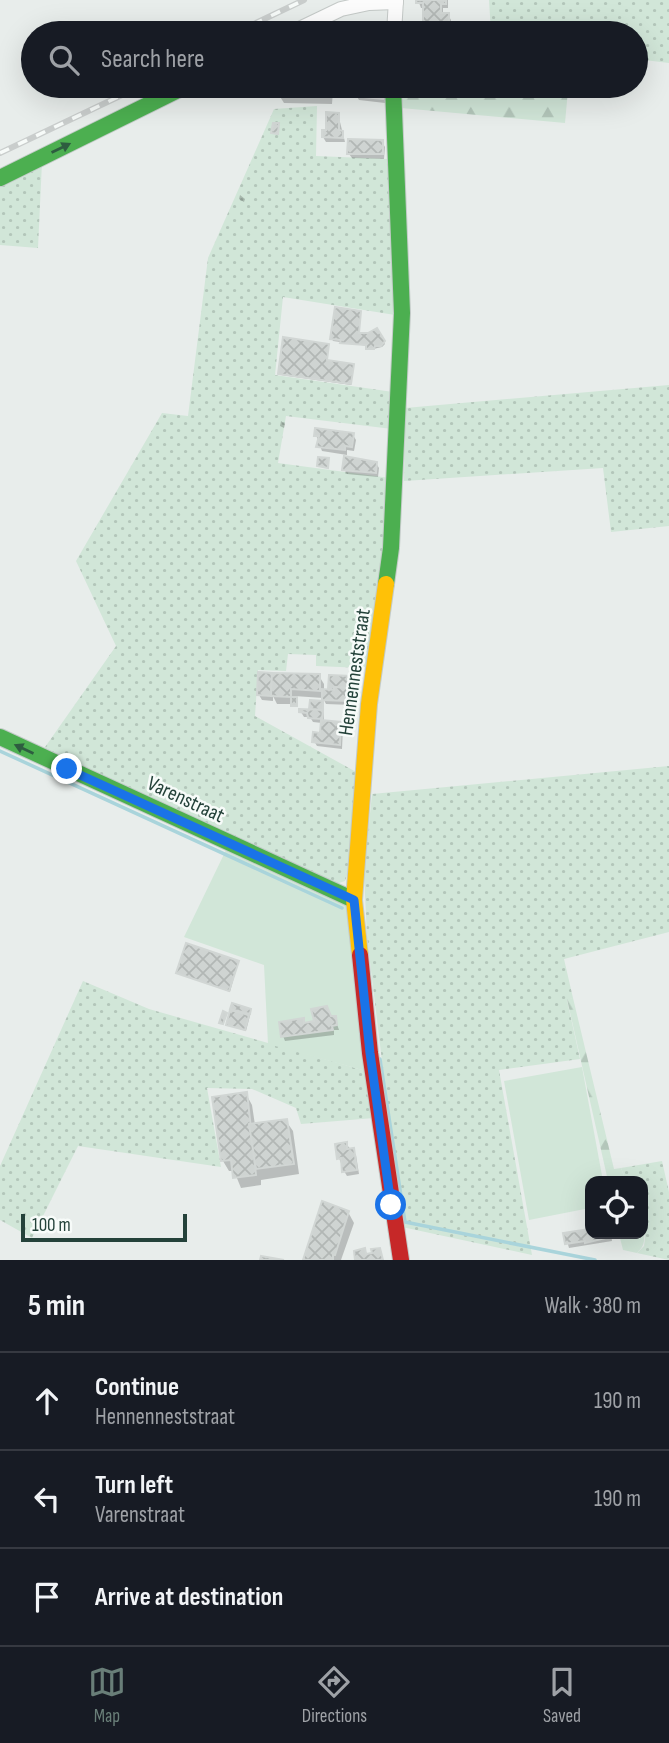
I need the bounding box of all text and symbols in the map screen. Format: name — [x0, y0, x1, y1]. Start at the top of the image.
search box — [21, 21, 648, 98]
icon: search — [45, 41, 83, 79]
text: Search here — [101, 44, 204, 75]
one-way arrow — [51, 142, 71, 153]
street label: Hennenneststraat — [333, 607, 376, 737]
one-way arrow — [14, 743, 35, 754]
route end — [51, 753, 82, 784]
street label: Varenstraat — [143, 771, 228, 828]
map controls — [585, 1176, 648, 1239]
button: locate — [585, 1176, 648, 1239]
route start — [375, 1189, 406, 1220]
scale bar — [21, 1211, 187, 1243]
text: 100 m — [32, 1214, 71, 1237]
text: 5 min — [28, 1288, 85, 1324]
text: Walk · 380 m — [544, 1292, 641, 1320]
text: Continue — [95, 1372, 179, 1403]
icon: ahead — [28, 1382, 66, 1420]
text: 190 m — [594, 1387, 641, 1415]
text: Hennenneststraat — [95, 1403, 235, 1431]
text: Turn left — [95, 1470, 173, 1501]
icon: left — [28, 1480, 66, 1518]
text: 190 m — [594, 1485, 641, 1513]
text: Varenstraat — [95, 1501, 185, 1529]
icon: arrive — [28, 1578, 66, 1616]
text: Arrive at destination — [95, 1582, 283, 1613]
tab: Map — [88, 1663, 126, 1728]
tab: Directions — [302, 1663, 367, 1728]
tab: Saved — [543, 1663, 581, 1728]

